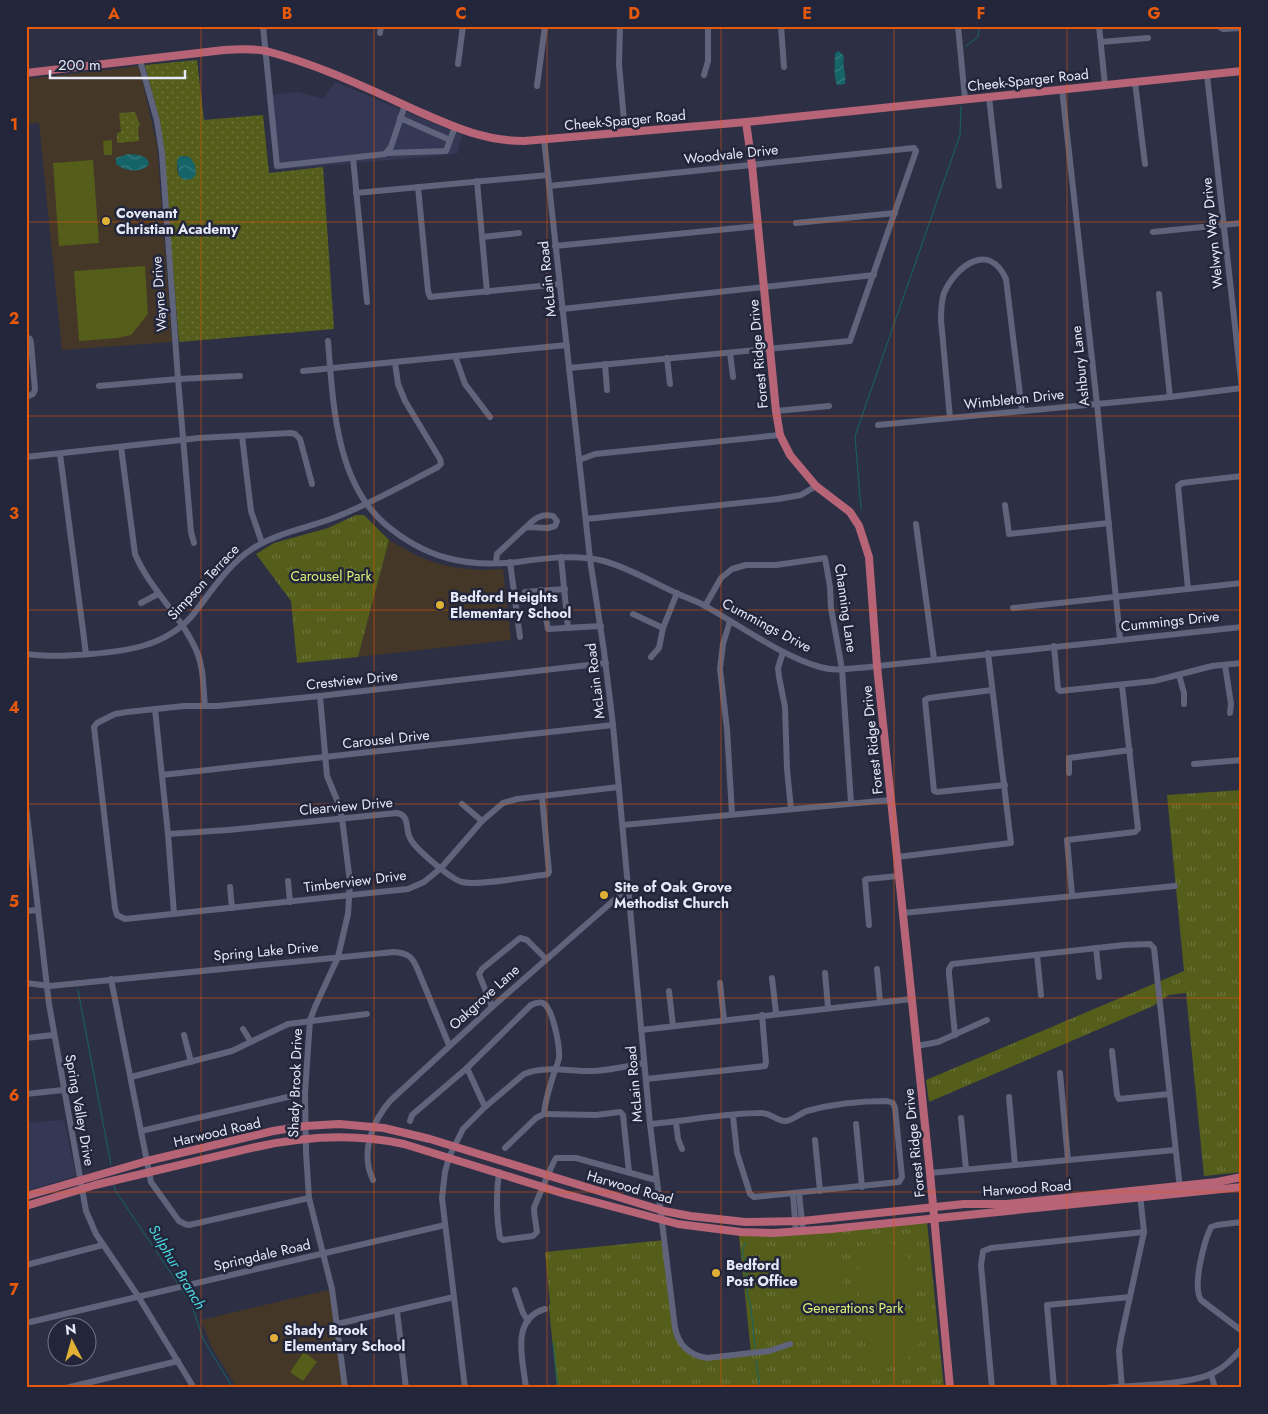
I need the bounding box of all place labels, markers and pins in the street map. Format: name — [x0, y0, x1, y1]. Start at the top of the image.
place label: Covenant Christian Academy — [116, 203, 239, 239]
marker: Covenant Christian Academy — [100, 215, 112, 227]
place label: Bedford Heights Elementary School — [450, 587, 571, 623]
marker: Bedford Heights Elementary School — [434, 599, 446, 611]
place label: Site of Oak Grove Methodist Church — [614, 877, 732, 913]
marker: Site of Oak Grove Methodist Church — [598, 889, 610, 901]
place label: Bedford Post Office — [726, 1255, 798, 1291]
marker: Bedford Post Office — [710, 1267, 722, 1279]
place label: Shady Brook Elementary School — [284, 1320, 405, 1356]
marker: Shady Brook Elementary School — [268, 1332, 280, 1344]

